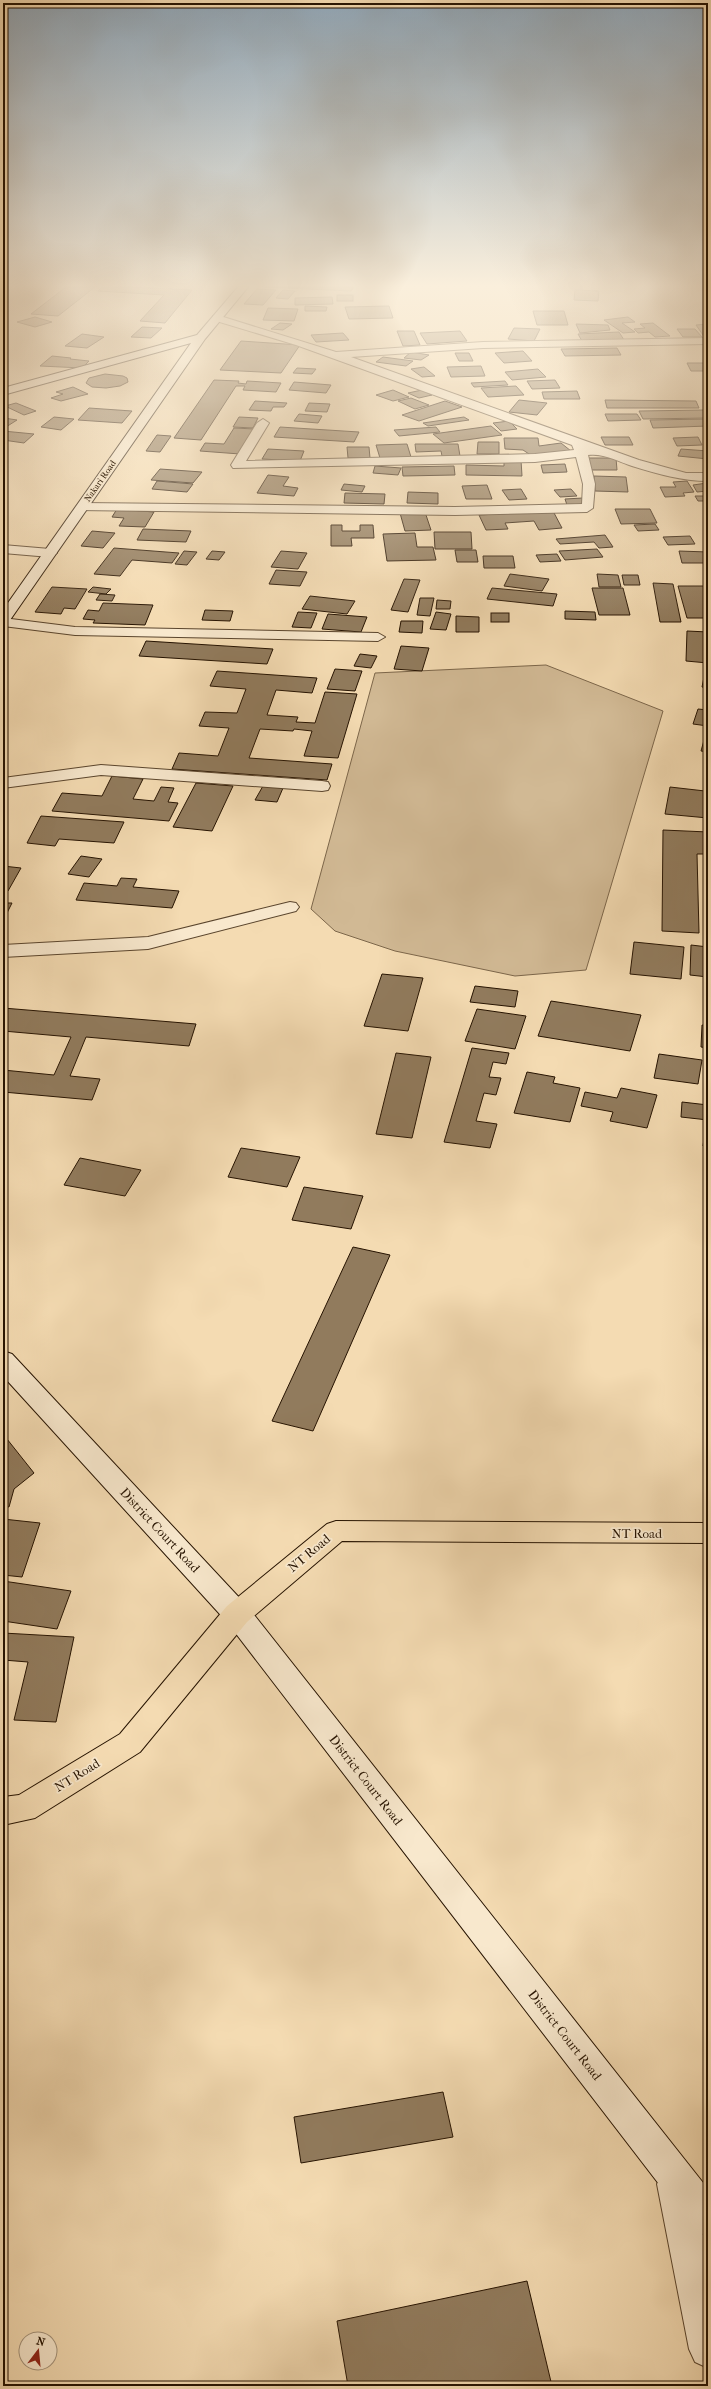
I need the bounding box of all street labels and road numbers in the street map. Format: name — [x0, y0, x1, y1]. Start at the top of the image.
street label: Nakari Road — [82, 458, 118, 504]
street label: District Court Road — [117, 1485, 204, 1576]
street label: NT Road — [612, 1526, 663, 1541]
street label: NT Road — [285, 1530, 334, 1575]
street label: District Court Road — [326, 1732, 406, 1829]
street label: NT Road — [52, 1755, 103, 1795]
street label: District Court Road — [525, 1987, 605, 2084]

